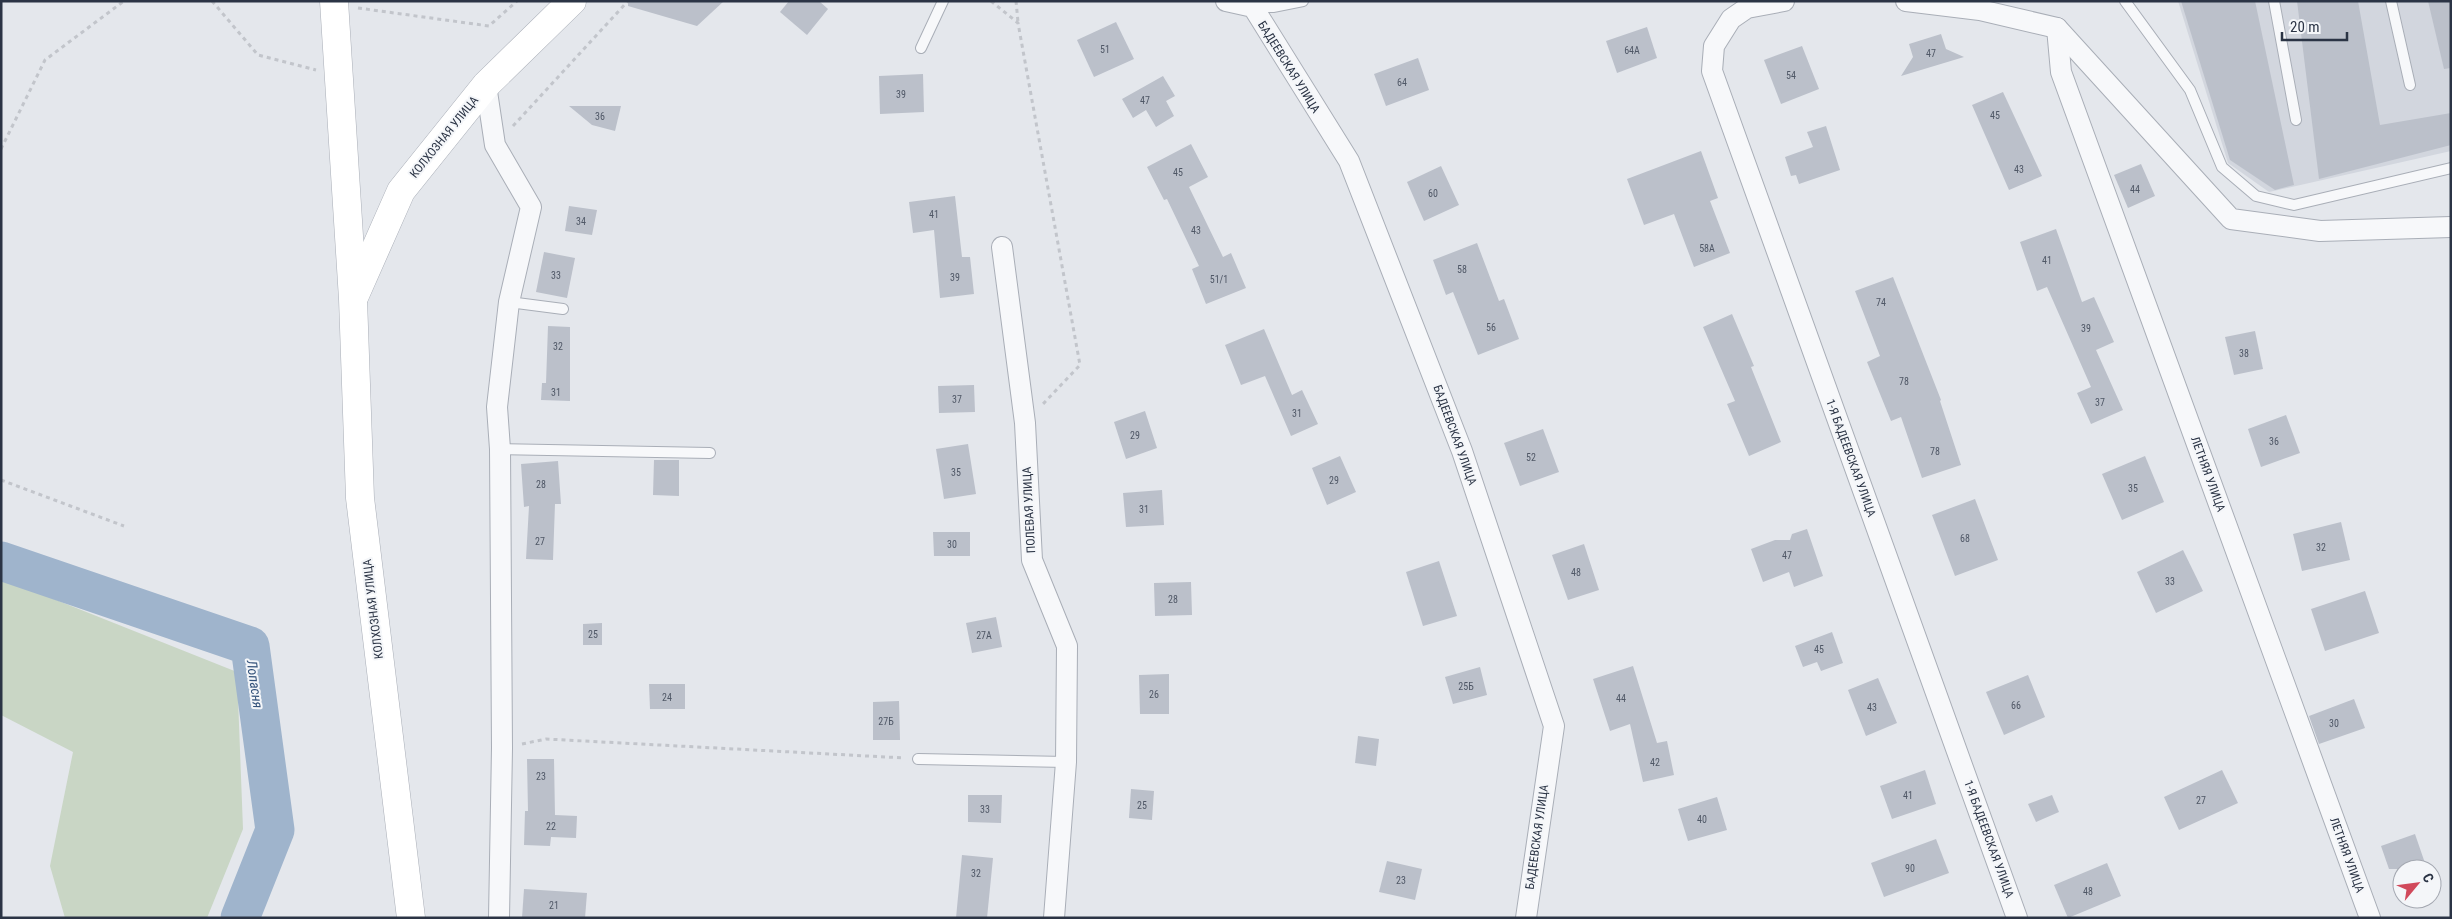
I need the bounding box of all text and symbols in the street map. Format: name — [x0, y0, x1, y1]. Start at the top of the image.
scale bar — [2282, 10, 2347, 42]
street label: БАДЕЕВСКАЯ УЛИЦА — [1255, 18, 1323, 116]
text: 20 m — [2290, 18, 2320, 36]
house number: 51 — [1100, 44, 1110, 55]
house number: 64А — [1624, 45, 1640, 56]
house number: 47 — [1926, 48, 1936, 59]
house number: 54 — [1786, 70, 1796, 81]
house number: 64 — [1397, 77, 1407, 88]
house number: 39 — [896, 89, 906, 100]
street label: КОЛХОЗНАЯ УЛИЦА — [407, 93, 481, 181]
house number: 47 — [1140, 95, 1150, 106]
house number: 45 — [1990, 110, 2000, 121]
house number: 36 — [595, 111, 605, 122]
house number: 43 — [2014, 164, 2024, 175]
house number: 45 — [1173, 167, 1183, 178]
house number: 44 — [2130, 184, 2140, 195]
house number: 60 — [1428, 188, 1438, 199]
house number: 41 — [929, 209, 939, 220]
house number: 34 — [576, 216, 586, 227]
house number: 43 — [1191, 225, 1201, 236]
house number: 58А — [1699, 243, 1715, 254]
house number: 41 — [2042, 255, 2052, 266]
house number: 58 — [1457, 264, 1467, 275]
house number: 33 — [551, 270, 561, 281]
house number: 39 — [950, 272, 960, 283]
house number: 51/1 — [1210, 274, 1228, 285]
house number: 74 — [1876, 297, 1886, 308]
house number: 56 — [1486, 322, 1496, 333]
house number: 39 — [2081, 323, 2091, 334]
house number: 32 — [553, 341, 563, 352]
house number: 38 — [2239, 348, 2249, 359]
house number: 78 — [1899, 376, 1909, 387]
street label: БАДЕЕВСКАЯ УЛИЦА — [1430, 383, 1480, 487]
house number: 31 — [551, 387, 561, 398]
house number: 37 — [952, 394, 962, 405]
street label: 1-Я БАДЕЕВСКАЯ УЛИЦА — [1823, 397, 1879, 519]
house number: 37 — [2095, 397, 2105, 408]
house number: 31 — [1292, 408, 1302, 419]
house number: 29 — [1130, 430, 1140, 441]
street label: ЛЕТНЯЯ УЛИЦА — [2188, 434, 2228, 514]
house number: 36 — [2269, 436, 2279, 447]
house number: 78 — [1930, 446, 1940, 457]
house number: 52 — [1526, 452, 1536, 463]
street label: ПОЛЕВАЯ УЛИЦА — [1020, 466, 1038, 554]
house number: 35 — [951, 467, 961, 478]
house number: 29 — [1329, 475, 1339, 486]
house number: 28 — [536, 479, 546, 490]
house number: 35 — [2128, 483, 2138, 494]
house number: 31 — [1139, 504, 1149, 515]
house number: 68 — [1960, 533, 1970, 544]
house number: 27 — [535, 536, 545, 547]
house number: 30 — [947, 539, 957, 550]
house number: 32 — [2316, 542, 2326, 553]
house number: 47 — [1782, 550, 1792, 561]
street label: КОЛХОЗНАЯ УЛИЦА — [360, 558, 386, 660]
house number: 48 — [1571, 567, 1581, 578]
house number: 33 — [2165, 576, 2175, 587]
house number: 28 — [1168, 594, 1178, 605]
house number: 25 — [588, 629, 598, 640]
house number: 27А — [976, 630, 992, 641]
house number: 45 — [1814, 644, 1824, 655]
water label: Лопасня — [244, 658, 266, 709]
house number: 25Б — [1458, 681, 1474, 692]
house number: 26 — [1149, 689, 1159, 700]
house number: 24 — [662, 692, 672, 703]
house number: 44 — [1616, 693, 1626, 704]
house number: 66 — [2011, 700, 2021, 711]
house number: 43 — [1867, 702, 1877, 713]
house number: 27Б — [878, 716, 894, 727]
house number: 30 — [2329, 718, 2339, 729]
house number: 42 — [1650, 757, 1660, 768]
house number: 23 — [536, 771, 546, 782]
street label: 1-Я БАДЕЕВСКАЯ УЛИЦА — [1961, 778, 2017, 900]
street label: БАДЕЕВСКАЯ УЛИЦА — [1523, 784, 1551, 890]
house number: 41 — [1903, 790, 1913, 801]
house number: 27 — [2196, 795, 2206, 806]
house number: 25 — [1137, 800, 1147, 811]
house number: 33 — [980, 804, 990, 815]
house number: 40 — [1697, 814, 1707, 825]
street label: ЛЕТНЯЯ УЛИЦА — [2327, 815, 2367, 895]
house number: 22 — [546, 821, 556, 832]
north arrow — [2392, 859, 2442, 909]
house number: 90 — [1905, 863, 1915, 874]
house number: 32 — [971, 868, 981, 879]
text: С — [2419, 870, 2437, 885]
house number: 23 — [1396, 875, 1406, 886]
house number: 48 — [2083, 886, 2093, 897]
house number: 21 — [549, 900, 559, 911]

